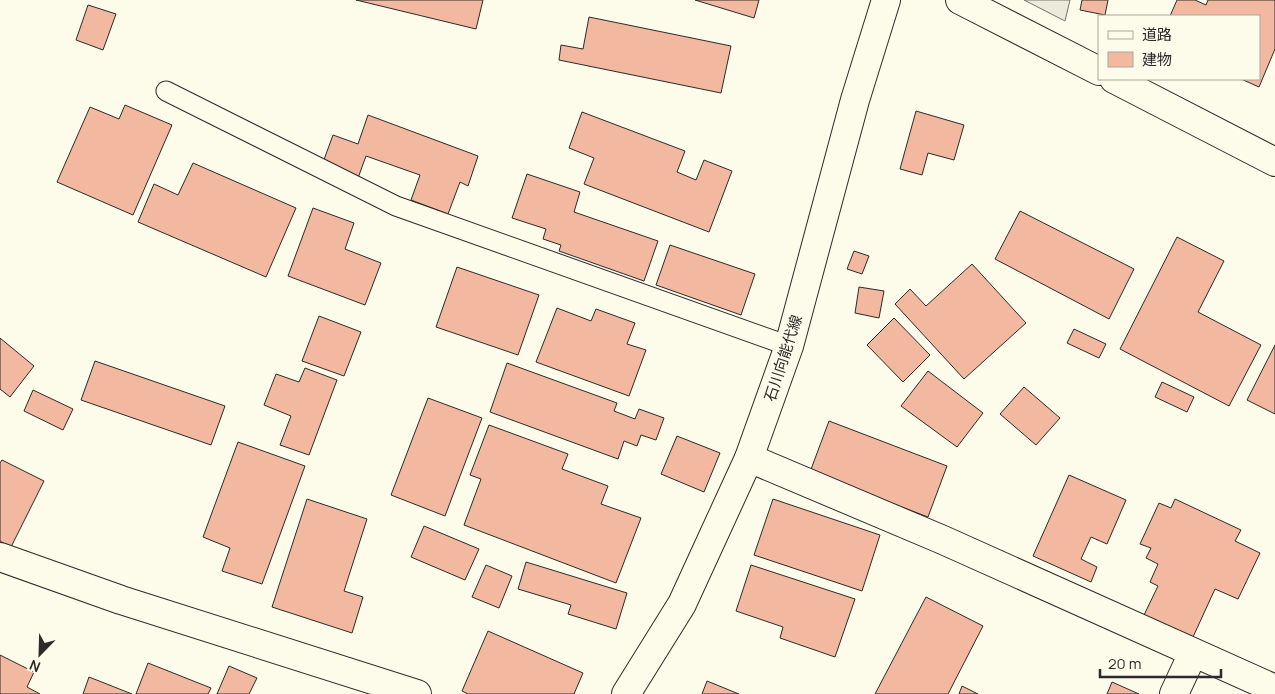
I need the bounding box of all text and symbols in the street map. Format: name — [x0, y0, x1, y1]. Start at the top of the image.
legend — [1098, 15, 1260, 80]
text: 道路 — [1142, 24, 1172, 45]
text: 建物 — [1142, 49, 1172, 70]
street label: 石川向能代線 — [759, 312, 807, 404]
north arrow — [15, 629, 65, 679]
scale bar — [1100, 646, 1221, 678]
text: 20 m — [1108, 653, 1141, 674]
text: N — [26, 656, 43, 677]

